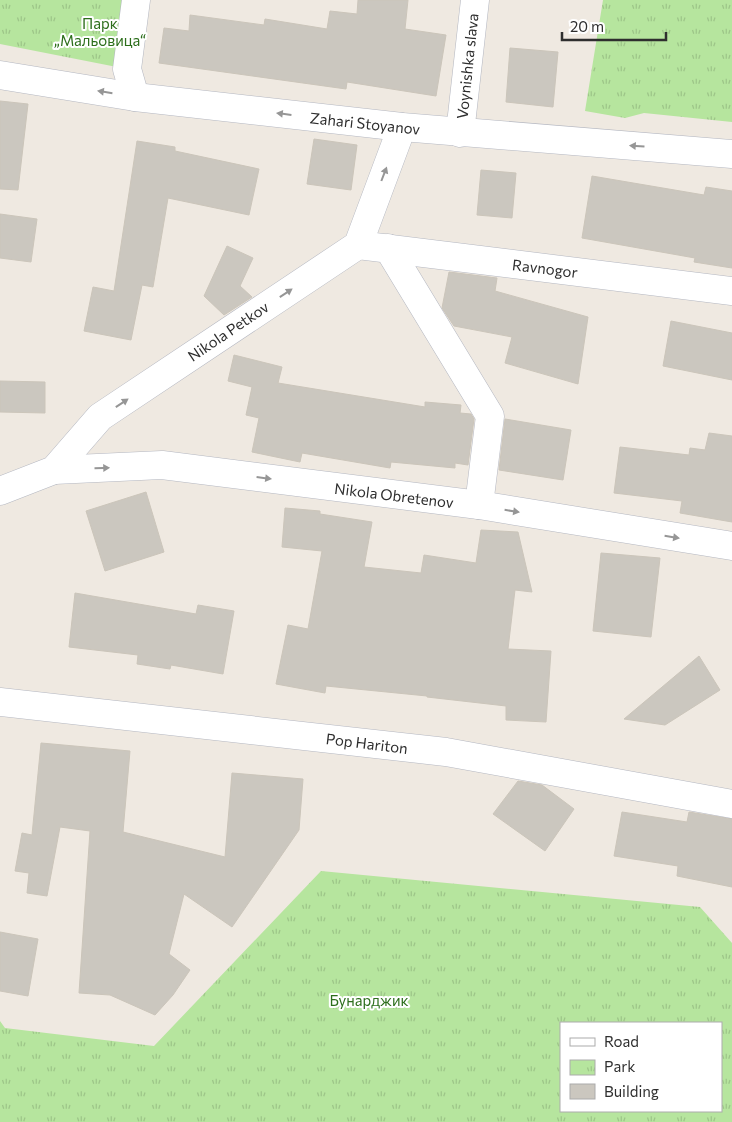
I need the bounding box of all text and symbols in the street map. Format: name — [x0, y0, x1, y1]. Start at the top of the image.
scale bar — [562, 10, 666, 42]
street label: Voynishka slava — [453, 12, 481, 120]
park label: Парк „Мальовица“ — [54, 14, 146, 49]
text: 20 m — [570, 17, 604, 35]
one-way arrow — [97, 87, 113, 95]
street label: Zahari Stoyanov — [309, 108, 421, 138]
one-way arrow — [276, 110, 292, 118]
one-way arrow — [629, 141, 645, 149]
one-way arrow — [381, 167, 389, 181]
street label: Ravnogor — [511, 255, 579, 281]
one-way arrow — [279, 288, 292, 298]
street label: Nikola Petkov — [184, 297, 272, 365]
one-way arrow — [115, 398, 128, 407]
one-way arrow — [95, 463, 111, 471]
one-way arrow — [256, 474, 272, 482]
street label: Nikola Obretenov — [333, 479, 455, 511]
one-way arrow — [504, 507, 520, 515]
one-way arrow — [665, 533, 681, 541]
street label: Pop Hariton — [325, 729, 409, 757]
park label: Бунарджик — [329, 991, 409, 1009]
legend — [560, 1022, 722, 1112]
text: Road — [604, 1032, 639, 1050]
text: Park — [604, 1057, 635, 1075]
text: Building — [604, 1082, 659, 1100]

